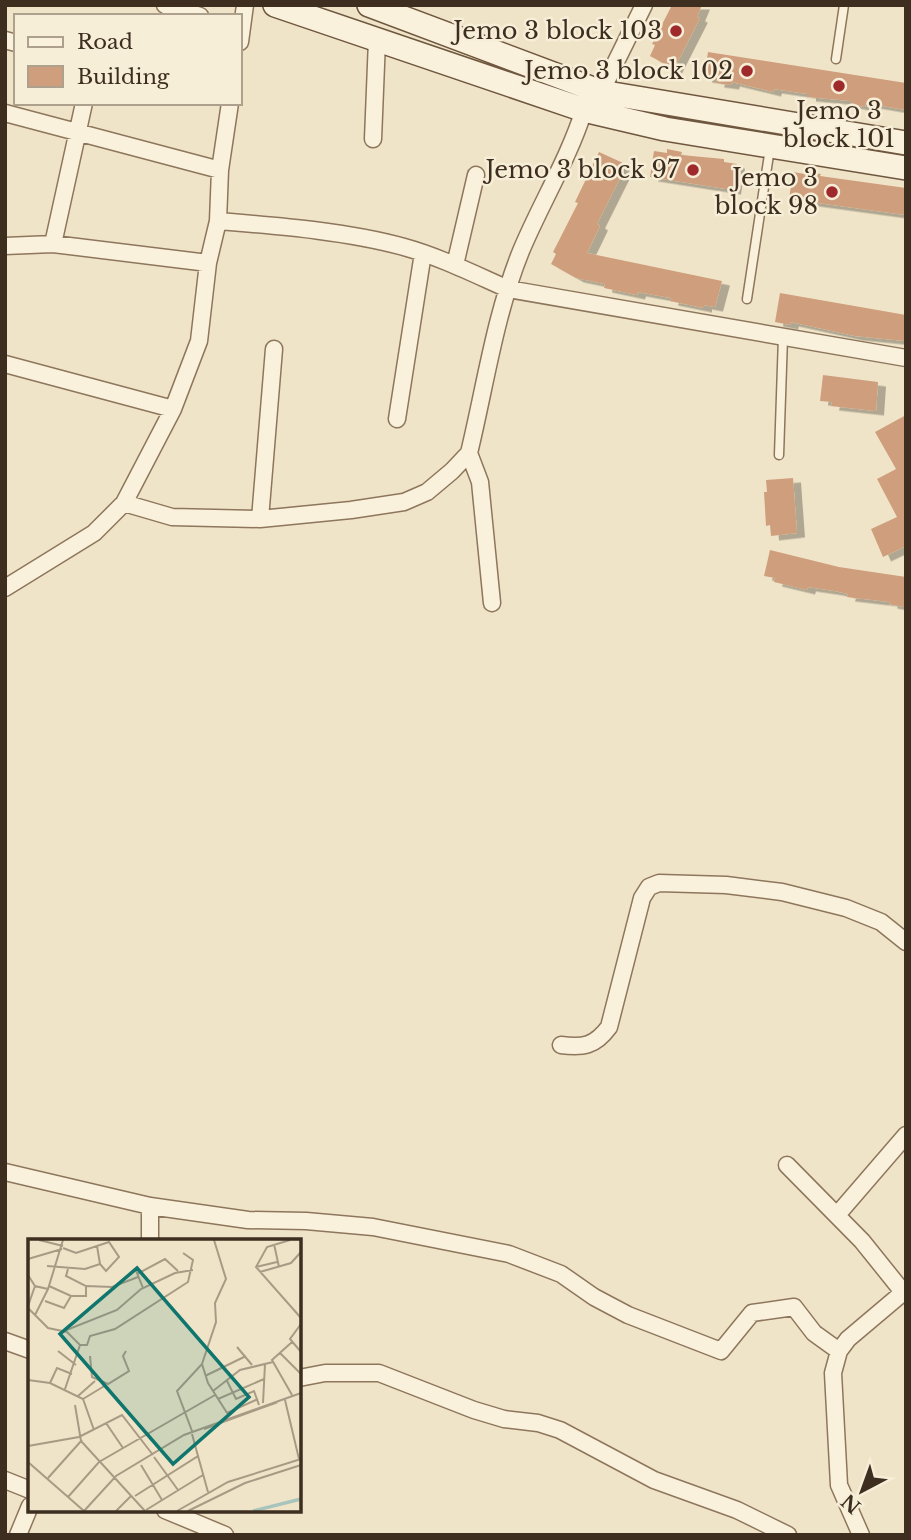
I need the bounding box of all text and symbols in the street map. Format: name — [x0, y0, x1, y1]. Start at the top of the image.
legend — [14, 14, 242, 105]
place label: Jemo 3 block 103 — [450, 16, 662, 45]
marker: Jemo 3 block 103 — [668, 23, 684, 39]
text: Road — [77, 29, 133, 55]
place label: Jemo 3 block 102 — [521, 56, 733, 85]
marker: Jemo 3 block 102 — [739, 63, 755, 79]
text: Building — [77, 64, 170, 90]
marker: Jemo 3 block 101 — [831, 78, 847, 94]
place label: Jemo 3 block 101 — [782, 96, 895, 153]
place label: Jemo 3 block 97 — [483, 155, 680, 184]
marker: Jemo 3 block 97 — [685, 162, 701, 178]
place label: Jemo 3 block 98 — [714, 163, 818, 220]
marker: Jemo 3 block 98 — [824, 184, 840, 200]
inset map — [28, 1239, 301, 1512]
north arrow — [827, 1456, 897, 1526]
text: N — [837, 1489, 865, 1518]

